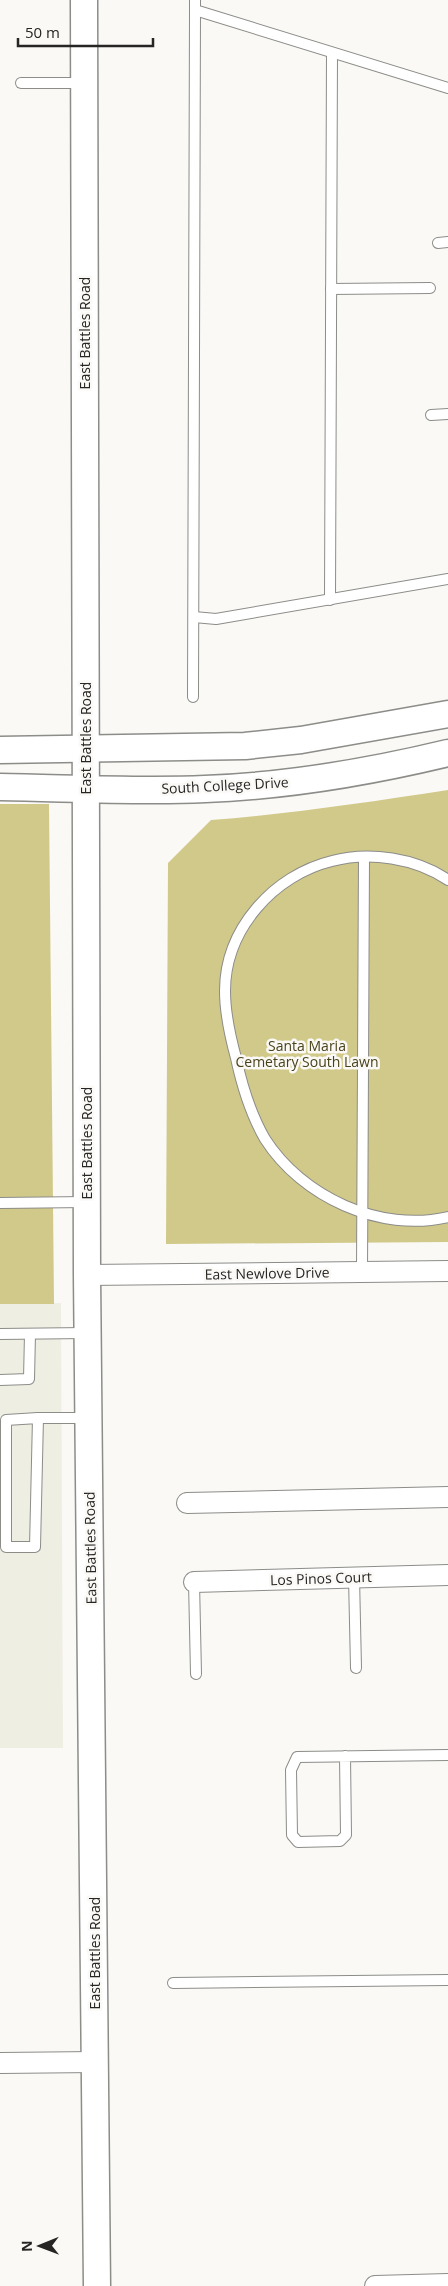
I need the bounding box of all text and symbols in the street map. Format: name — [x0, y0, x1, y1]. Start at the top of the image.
scale bar — [18, 15, 152, 47]
text: 50 m — [25, 22, 60, 42]
street label: East Battles Road — [75, 277, 94, 389]
street label: East Battles Road — [76, 682, 95, 794]
street label: South College Drive — [161, 772, 289, 798]
park label: Santa Maria Cemetary South Lawn — [235, 1036, 379, 1071]
street label: East Battles Road — [77, 1087, 96, 1199]
street label: East Newlove Drive — [204, 1262, 330, 1284]
street label: East Battles Road — [80, 1491, 100, 1605]
street label: Los Pinos Court — [270, 1567, 372, 1589]
street label: East Battles Road — [85, 1897, 104, 2009]
north arrow — [15, 2221, 65, 2271]
text: N — [17, 2240, 36, 2252]

